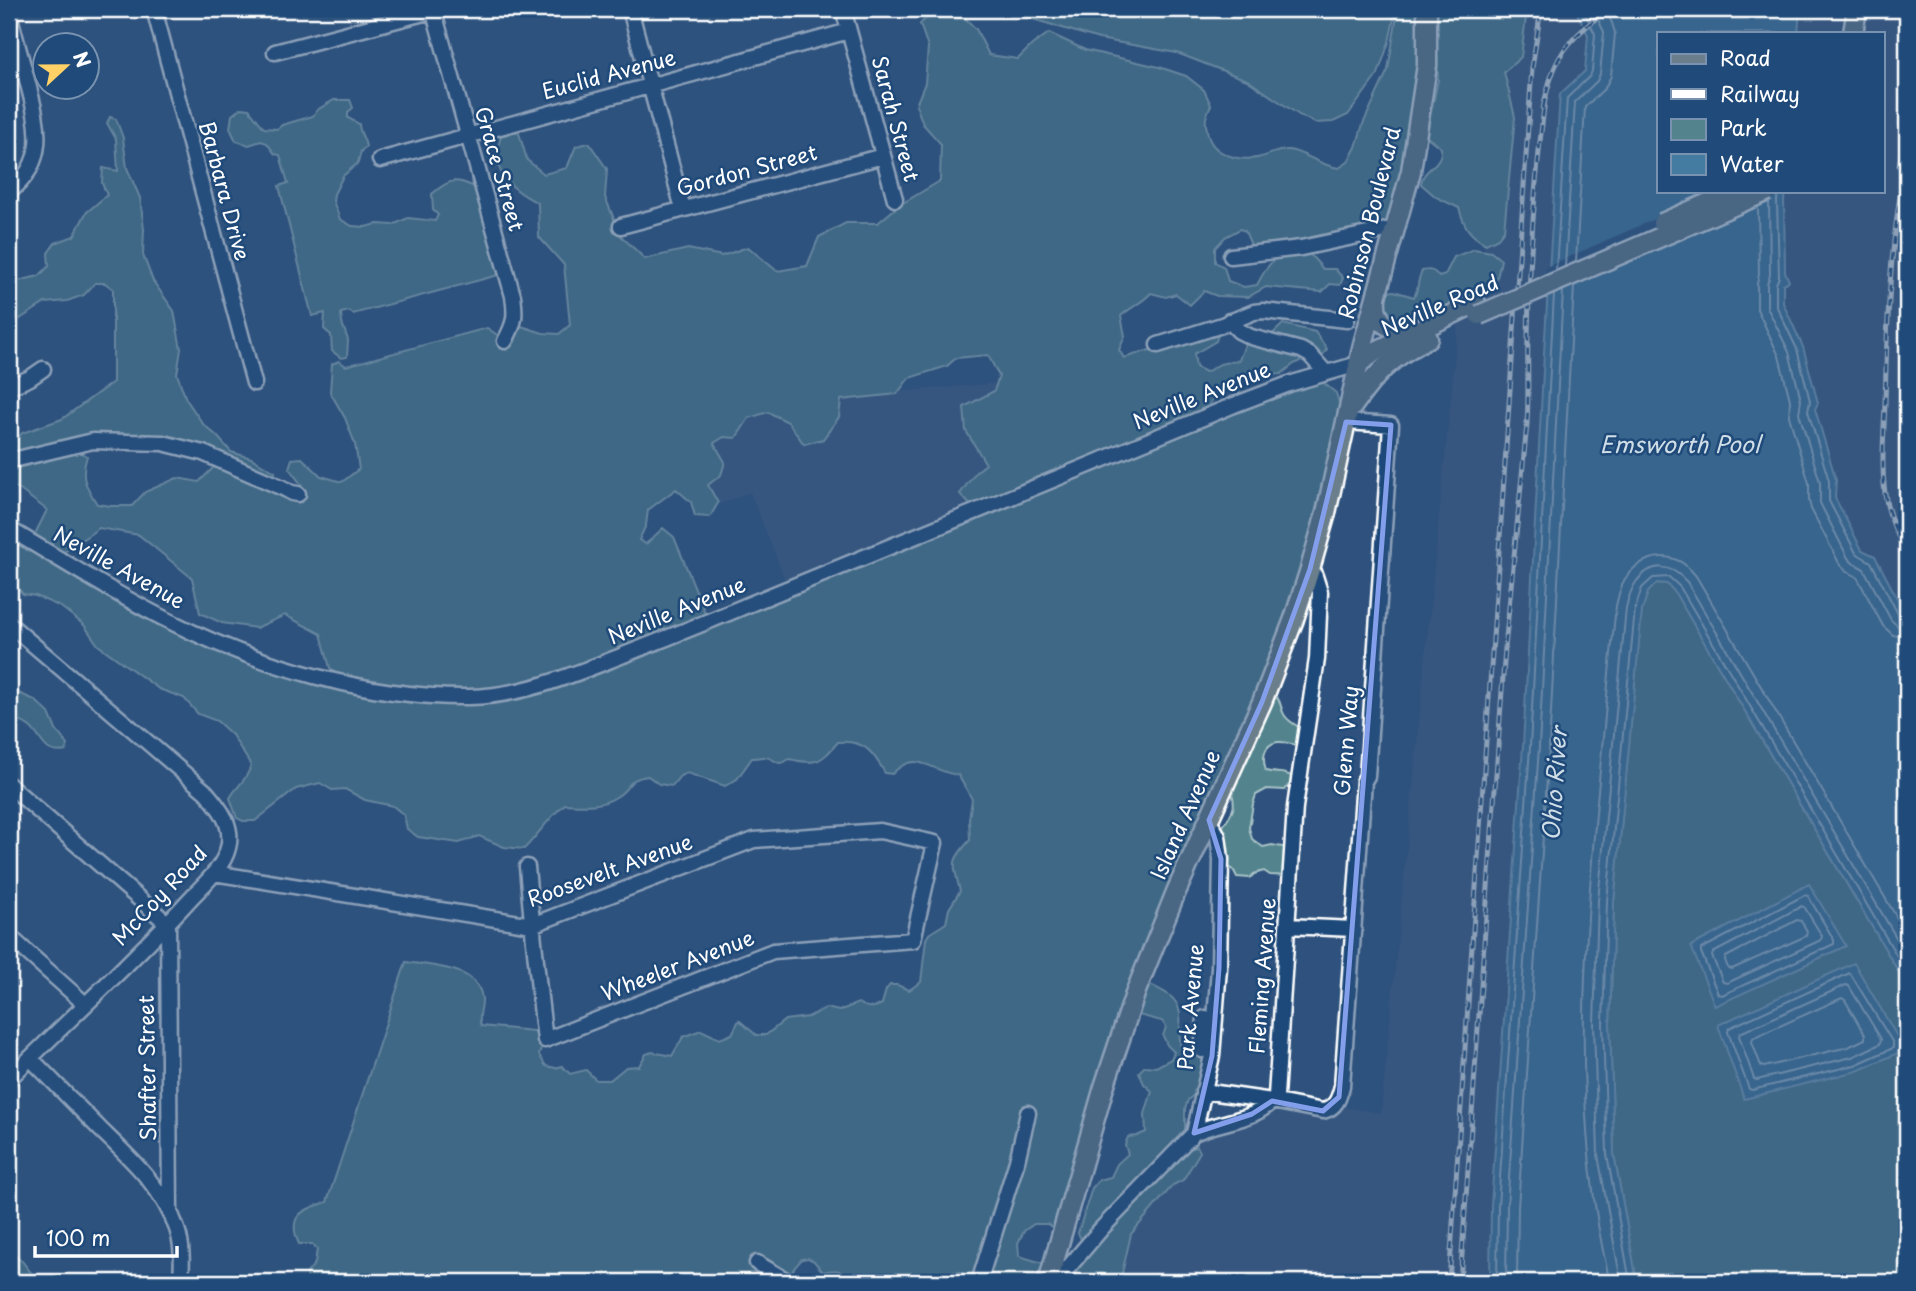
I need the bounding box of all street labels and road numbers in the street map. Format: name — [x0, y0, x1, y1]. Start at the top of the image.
street label: Euclid Avenue — [538, 40, 679, 106]
street label: Sarah Street — [865, 52, 929, 185]
street label: Grace Street — [468, 102, 534, 235]
street label: Barbara Drive — [192, 117, 260, 264]
street label: Robinson Boulevard — [1329, 123, 1407, 322]
street label: Gordon Street — [673, 135, 820, 203]
street label: Neville Road — [1375, 265, 1503, 343]
street label: Neville Avenue — [1128, 352, 1275, 436]
street label: Neville Avenue — [48, 517, 191, 616]
street label: Neville Avenue — [603, 567, 750, 651]
street label: Glenn Way — [1324, 684, 1366, 797]
street label: Island Avenue — [1141, 744, 1227, 884]
street label: Roosevelt Avenue — [522, 824, 696, 914]
street label: McCoy Road — [103, 837, 214, 952]
street label: Fleming Avenue — [1240, 897, 1282, 1055]
street label: Wheeler Avenue — [596, 920, 758, 1008]
street label: Park Avenue — [1168, 942, 1210, 1071]
street label: Shafter Street — [129, 995, 163, 1141]

